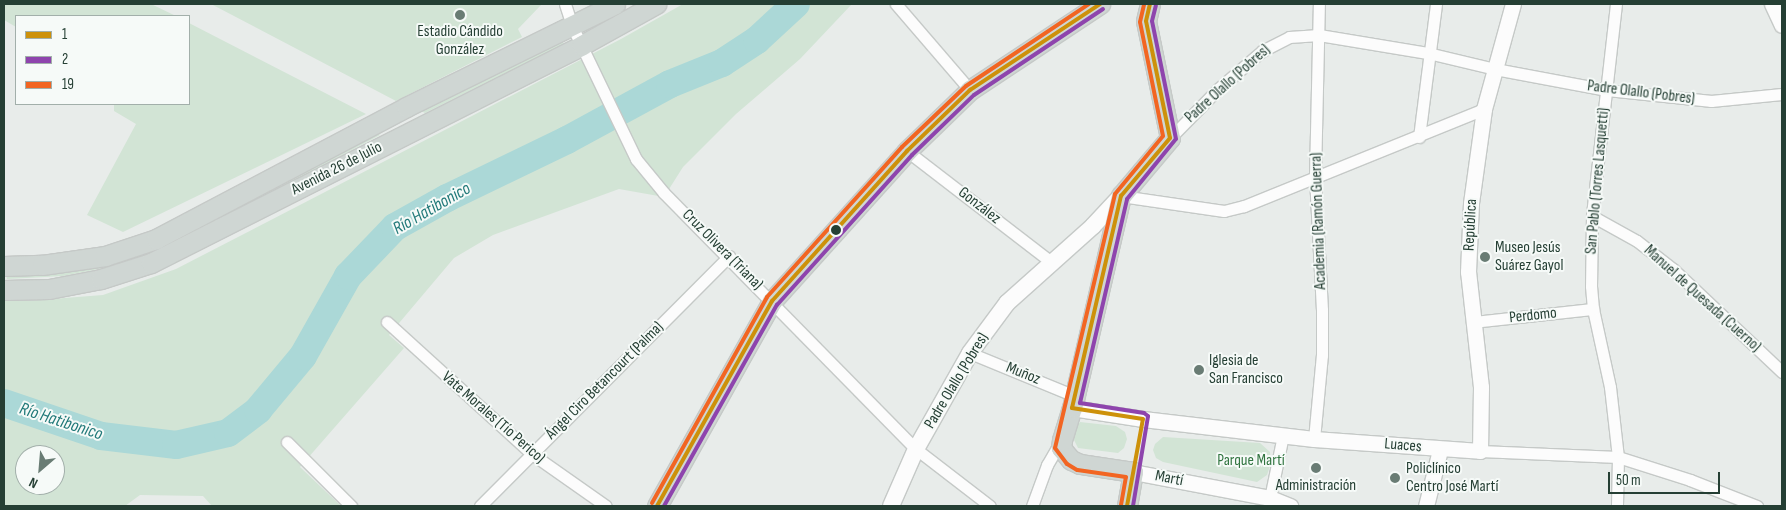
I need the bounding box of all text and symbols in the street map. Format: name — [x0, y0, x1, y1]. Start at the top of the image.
marker: Estadio Cándido González — [454, 9, 466, 21]
legend — [15, 15, 190, 105]
place label: Estadio Cándido González — [417, 22, 503, 60]
text: 1 — [62, 25, 67, 44]
street label: Padre Olallo (Pobres) — [1181, 41, 1275, 127]
text: 2 — [62, 50, 68, 69]
text: 19 — [62, 75, 74, 94]
street label: Padre Olallo (Pobres) — [1586, 77, 1696, 109]
street label: San Pablo (Torres Lasquetti) — [1582, 107, 1614, 255]
street label: Avenida 26 de Julio — [289, 138, 385, 200]
street label: Academia (Ramón Guerra) — [1307, 152, 1331, 290]
water label: Río Hatibonico — [389, 178, 475, 240]
street label: González — [954, 183, 1004, 229]
street label: República — [1460, 198, 1482, 252]
street label: Cruz Olivera (Triana) — [678, 206, 766, 294]
unlabelled marker — [831, 225, 841, 235]
place label: Museo Jesús Suárez Gayol — [1495, 238, 1563, 276]
street label: Manuel de Quesada (Cuerno) — [1640, 241, 1764, 357]
marker: Museo Jesús Suárez Gayol — [1479, 251, 1491, 263]
street label: Perdomo — [1508, 304, 1558, 328]
street label: Ángel Ciro Betancourt (Palma) — [542, 318, 668, 444]
street label: Padre Olallo (Pobres) — [921, 330, 993, 432]
place label: Iglesia de San Francisco — [1209, 351, 1283, 389]
street label: Muñoz — [1003, 358, 1043, 390]
marker: Iglesia de San Francisco — [1193, 364, 1205, 376]
street label: Vate Morales (Tío Perico) — [437, 368, 549, 468]
water label: Río Hatibonico — [17, 398, 105, 446]
street label: Luaces — [1384, 435, 1422, 457]
north arrow — [15, 445, 65, 495]
park label: Parque Martí — [1217, 451, 1285, 471]
place label: Policlínico Centro José Martí — [1406, 459, 1498, 497]
marker: Administración — [1310, 462, 1322, 474]
scale bar — [1611, 462, 1724, 494]
street label: Martí — [1153, 467, 1185, 491]
marker: Policlínico Centro José Martí — [1388, 471, 1402, 485]
text: 50 m — [1616, 471, 1641, 490]
text: N — [26, 474, 41, 492]
place label: Administración — [1276, 476, 1356, 496]

